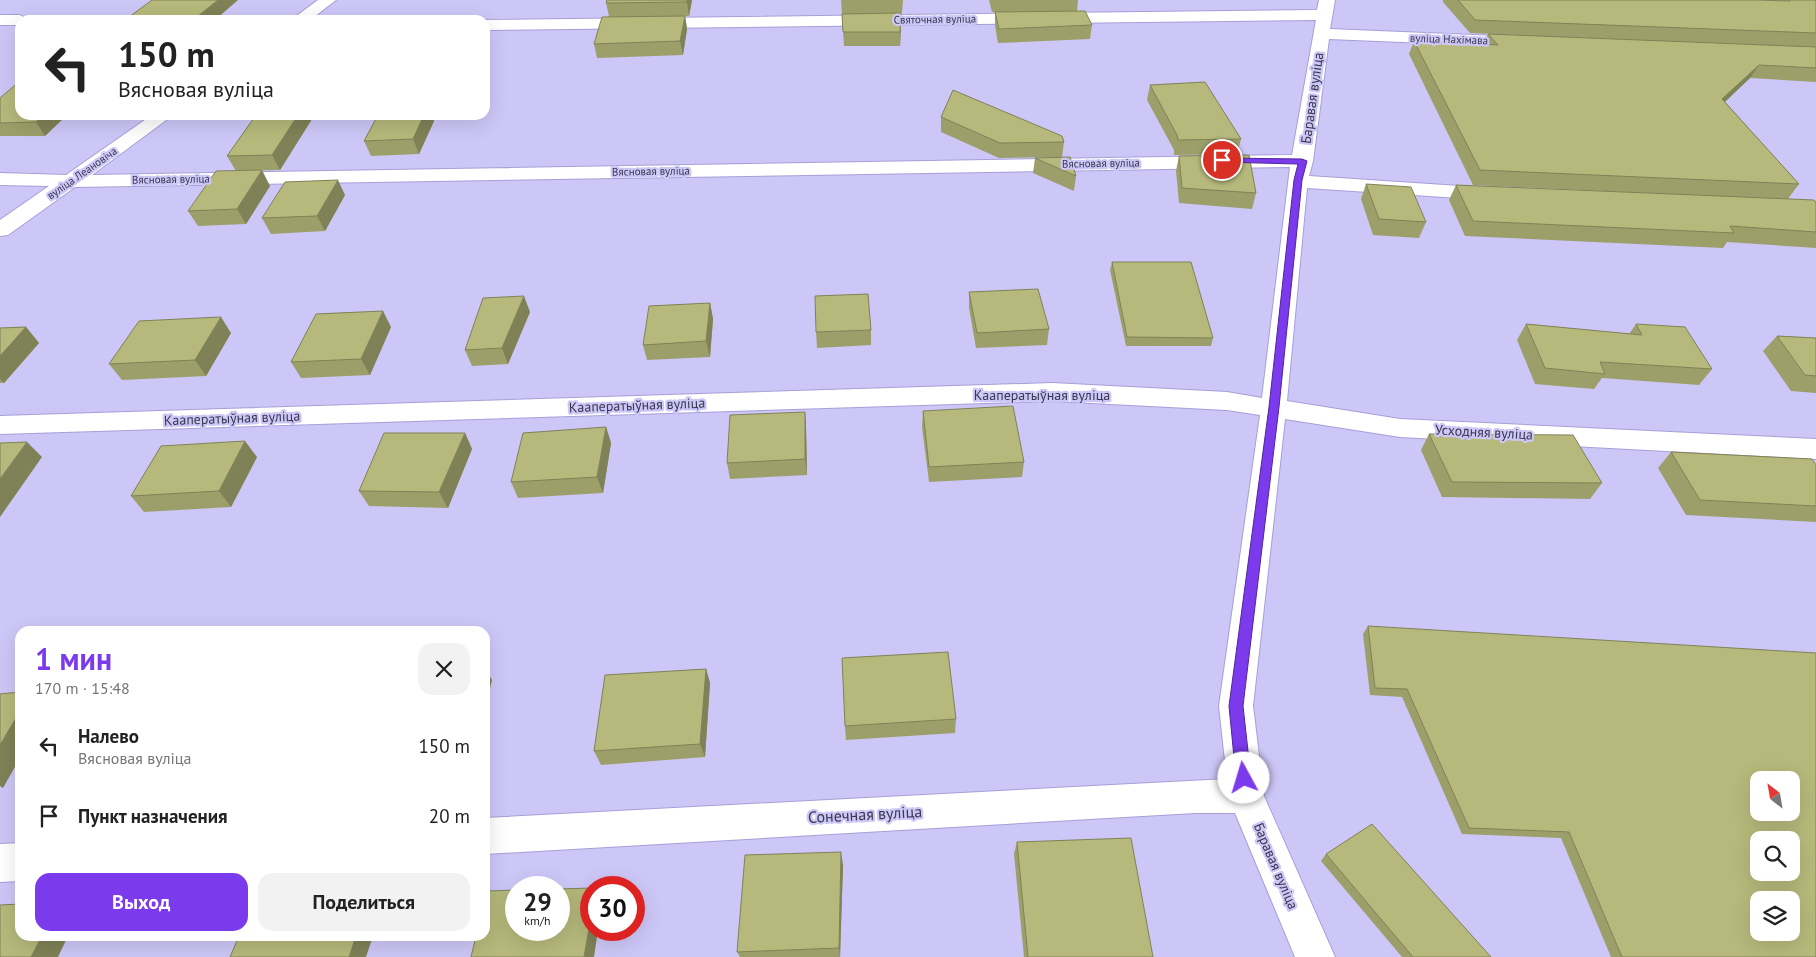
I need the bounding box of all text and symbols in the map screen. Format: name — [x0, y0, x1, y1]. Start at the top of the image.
street label: Святочная вуліца — [894, 11, 976, 27]
text: 150 m — [118, 31, 215, 77]
street label: вуліца Нахімава — [1410, 31, 1488, 47]
icon: left — [35, 35, 100, 100]
street label: Баравая вуліца — [1297, 51, 1327, 145]
text: Вясновая вуліца — [118, 75, 274, 103]
pin — [1201, 139, 1243, 181]
street label: вуліца Леановіча — [44, 144, 120, 202]
icon: arrive — [1208, 146, 1236, 174]
street label: Вясновая вуліца — [1062, 155, 1140, 171]
street label: Вясновая вуліца — [612, 163, 690, 179]
street label: Вясновая вуліца — [132, 171, 210, 187]
street label: Кааператыўная вуліца — [974, 386, 1110, 404]
street label: Кааператыўная вуліца — [568, 394, 706, 416]
street label: Кааператыўная вуліца — [163, 407, 301, 429]
street label: Усходняя вуліца — [1435, 420, 1534, 444]
text: 1 мин — [35, 639, 112, 678]
button: close — [418, 643, 470, 695]
text: 170 m · 15:48 — [35, 678, 130, 698]
text: Налево — [78, 724, 139, 748]
icon: left — [35, 732, 63, 760]
text: 150 m — [418, 734, 470, 758]
text: Вясновая вуліца — [78, 748, 191, 768]
position arrow — [1217, 751, 1269, 803]
north arrow — [1750, 771, 1800, 821]
map controls — [1750, 771, 1800, 941]
street label: Сонечная вуліца — [807, 801, 923, 827]
icon: arrive — [35, 802, 63, 830]
text: Пункт назначения — [78, 804, 228, 828]
text: 20 m — [429, 804, 470, 828]
street label: Баравая вуліца — [1250, 820, 1302, 912]
button: search — [1750, 831, 1800, 881]
button: Выход — [35, 873, 248, 931]
button: Поделиться — [258, 873, 470, 931]
speed limit sign: 30 — [580, 876, 645, 941]
text: 29 — [523, 886, 552, 918]
button: layers — [1750, 891, 1800, 941]
text: km/h — [524, 913, 551, 928]

